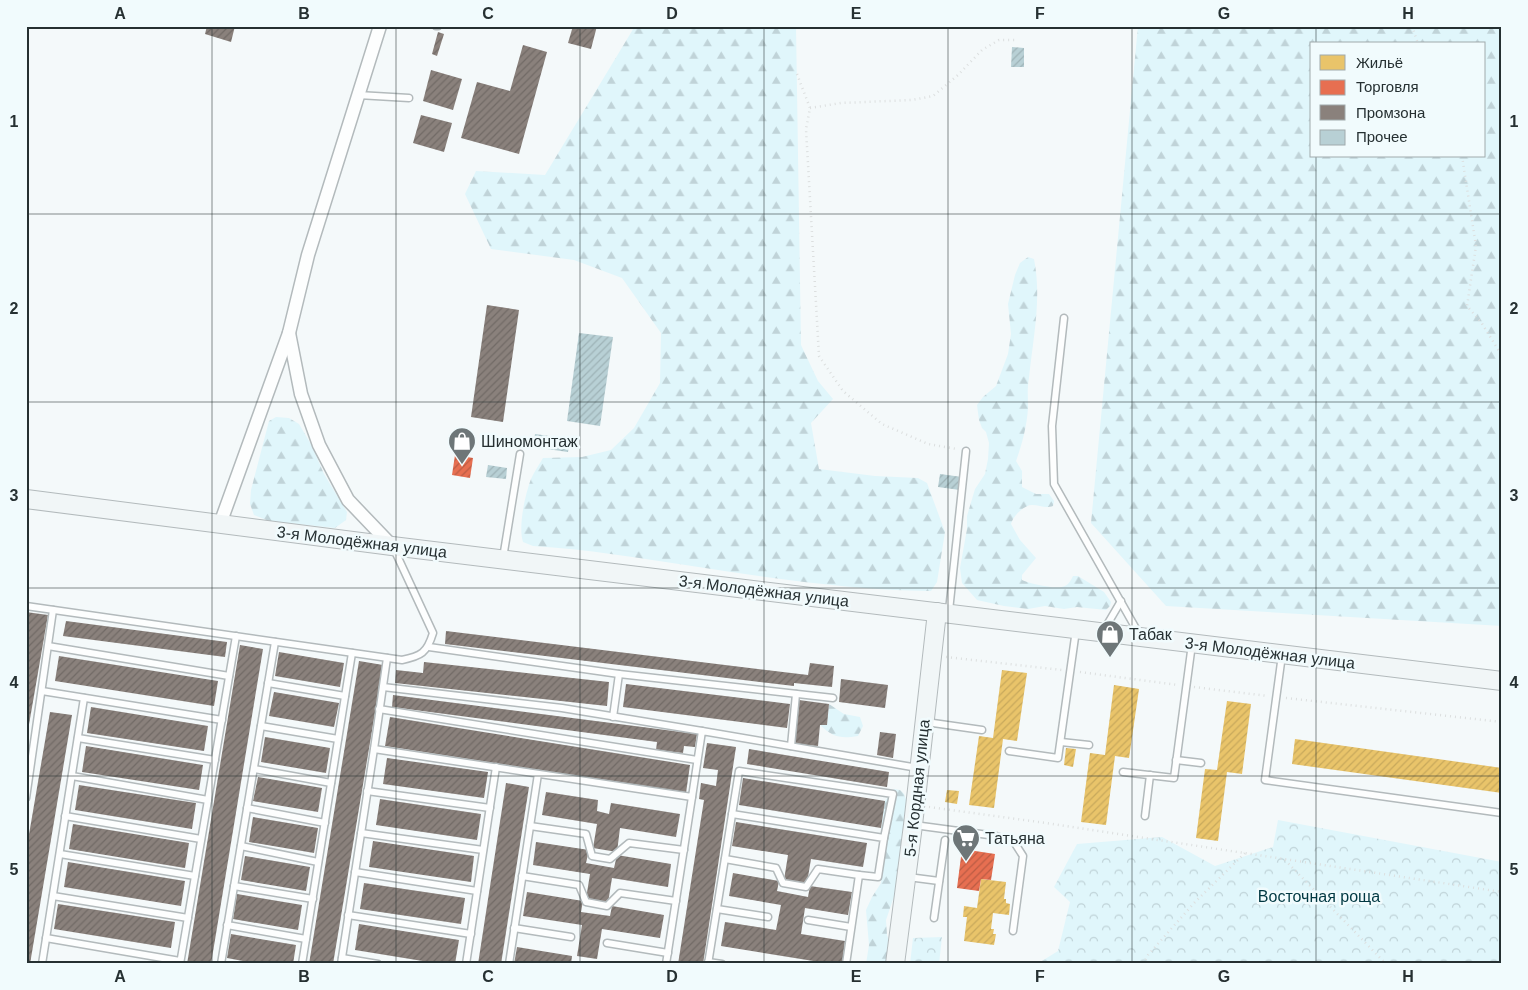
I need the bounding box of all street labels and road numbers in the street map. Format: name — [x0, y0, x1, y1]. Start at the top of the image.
street label: 3-я Молодёжная улица — [276, 523, 448, 561]
street label: 3-я Молодёжная улица — [678, 572, 850, 610]
street label: 3-я Молодёжная улица — [1184, 634, 1356, 672]
street label: 5-я Кордная улица — [901, 718, 933, 858]

